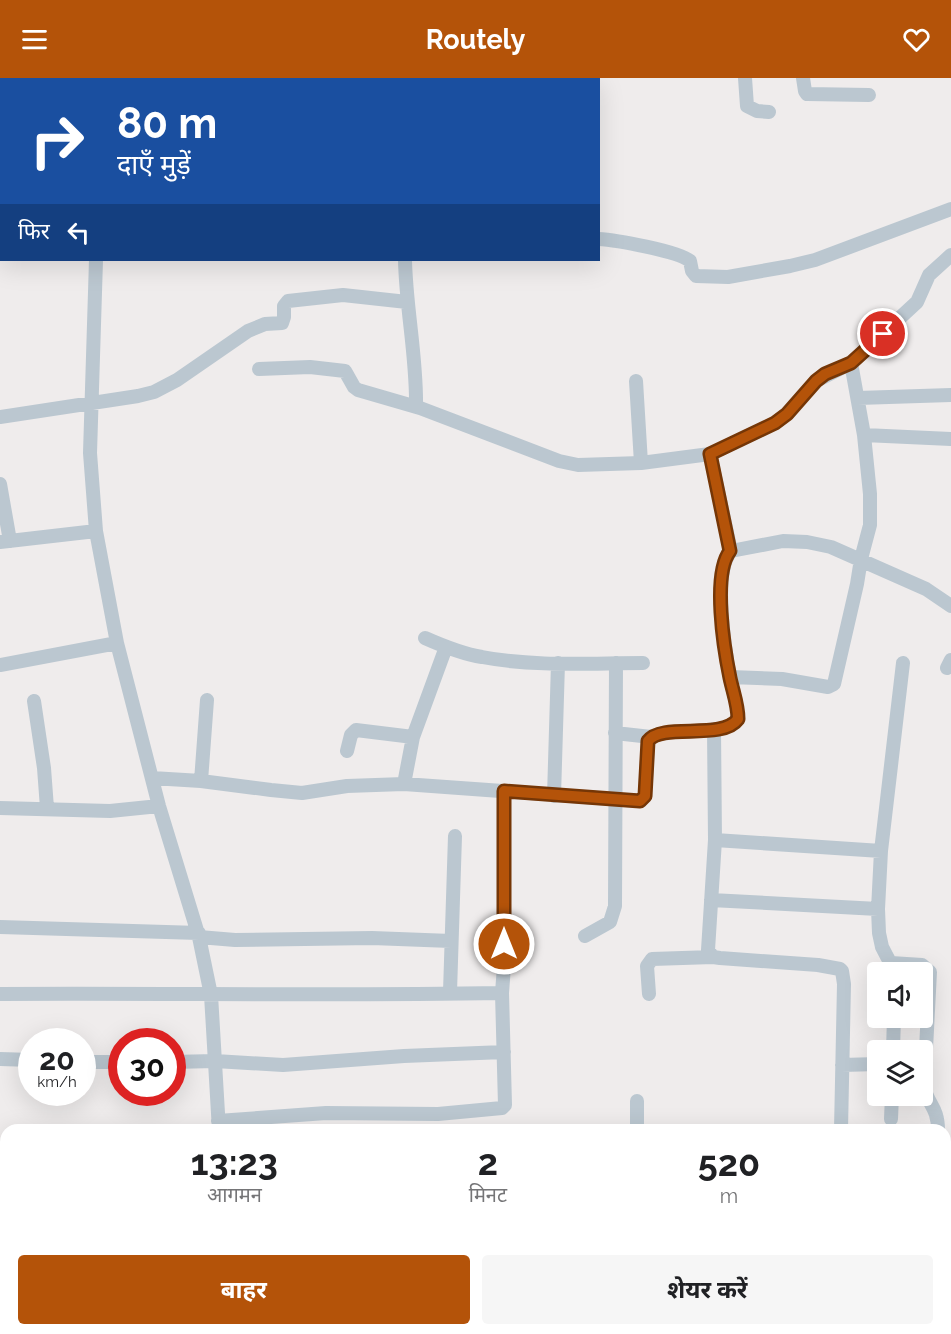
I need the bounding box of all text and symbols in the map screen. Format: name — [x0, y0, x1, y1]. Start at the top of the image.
icon: menu — [18, 23, 51, 56]
icon: heart — [900, 23, 933, 56]
text: Routely — [426, 24, 525, 55]
text: 80 m — [117, 99, 217, 148]
icon: right — [18, 102, 96, 180]
text: दाएँ मुड़ें — [117, 149, 191, 180]
icon: left — [62, 216, 95, 249]
text: फिर — [18, 218, 50, 244]
pin — [857, 308, 908, 359]
icon: arrive — [866, 317, 899, 350]
position arrow — [472, 912, 536, 976]
map controls — [867, 962, 933, 1106]
button: sound — [867, 962, 933, 1028]
speed limit sign: 30 — [108, 1028, 186, 1106]
button: layers — [867, 1040, 933, 1106]
text: 20 — [39, 1042, 75, 1077]
text: km/h — [37, 1073, 77, 1091]
text: 13:23 — [191, 1141, 278, 1183]
text: 2 — [478, 1141, 498, 1183]
text: 520 — [698, 1142, 760, 1184]
text: आगमन — [207, 1183, 262, 1207]
text: मिनट — [469, 1183, 507, 1207]
text: m — [720, 1184, 738, 1208]
button: बाहर — [18, 1255, 470, 1324]
button: शेयर करें — [482, 1255, 933, 1324]

